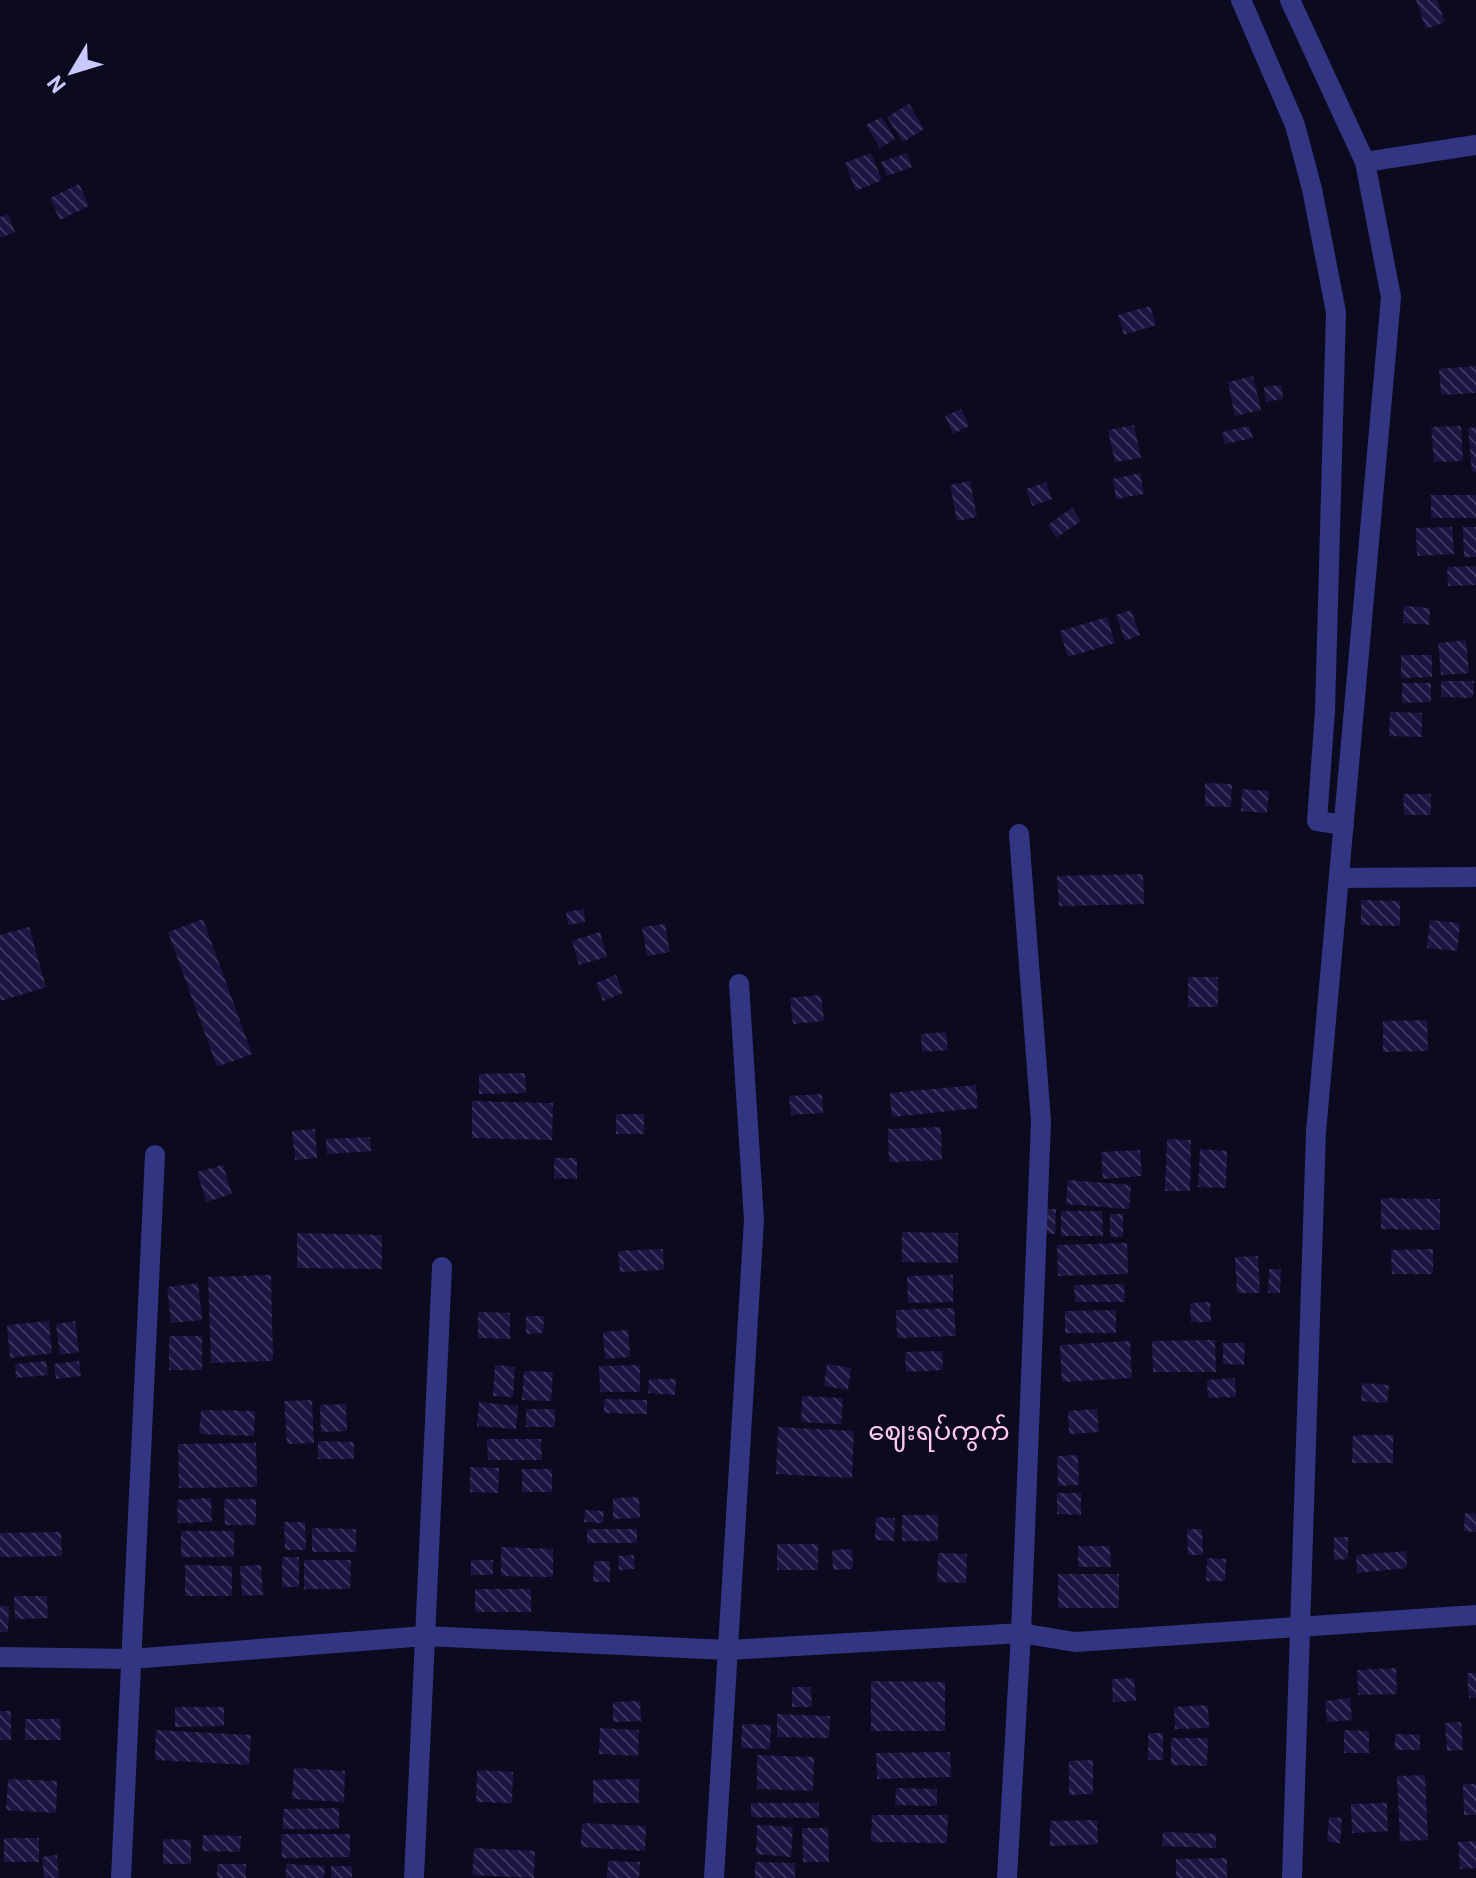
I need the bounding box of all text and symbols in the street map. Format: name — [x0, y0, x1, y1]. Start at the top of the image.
north arrow — [32, 32, 112, 112]
text: N — [41, 71, 70, 99]
district label: ဈေးရပ်ကွက် — [868, 1414, 1010, 1452]

